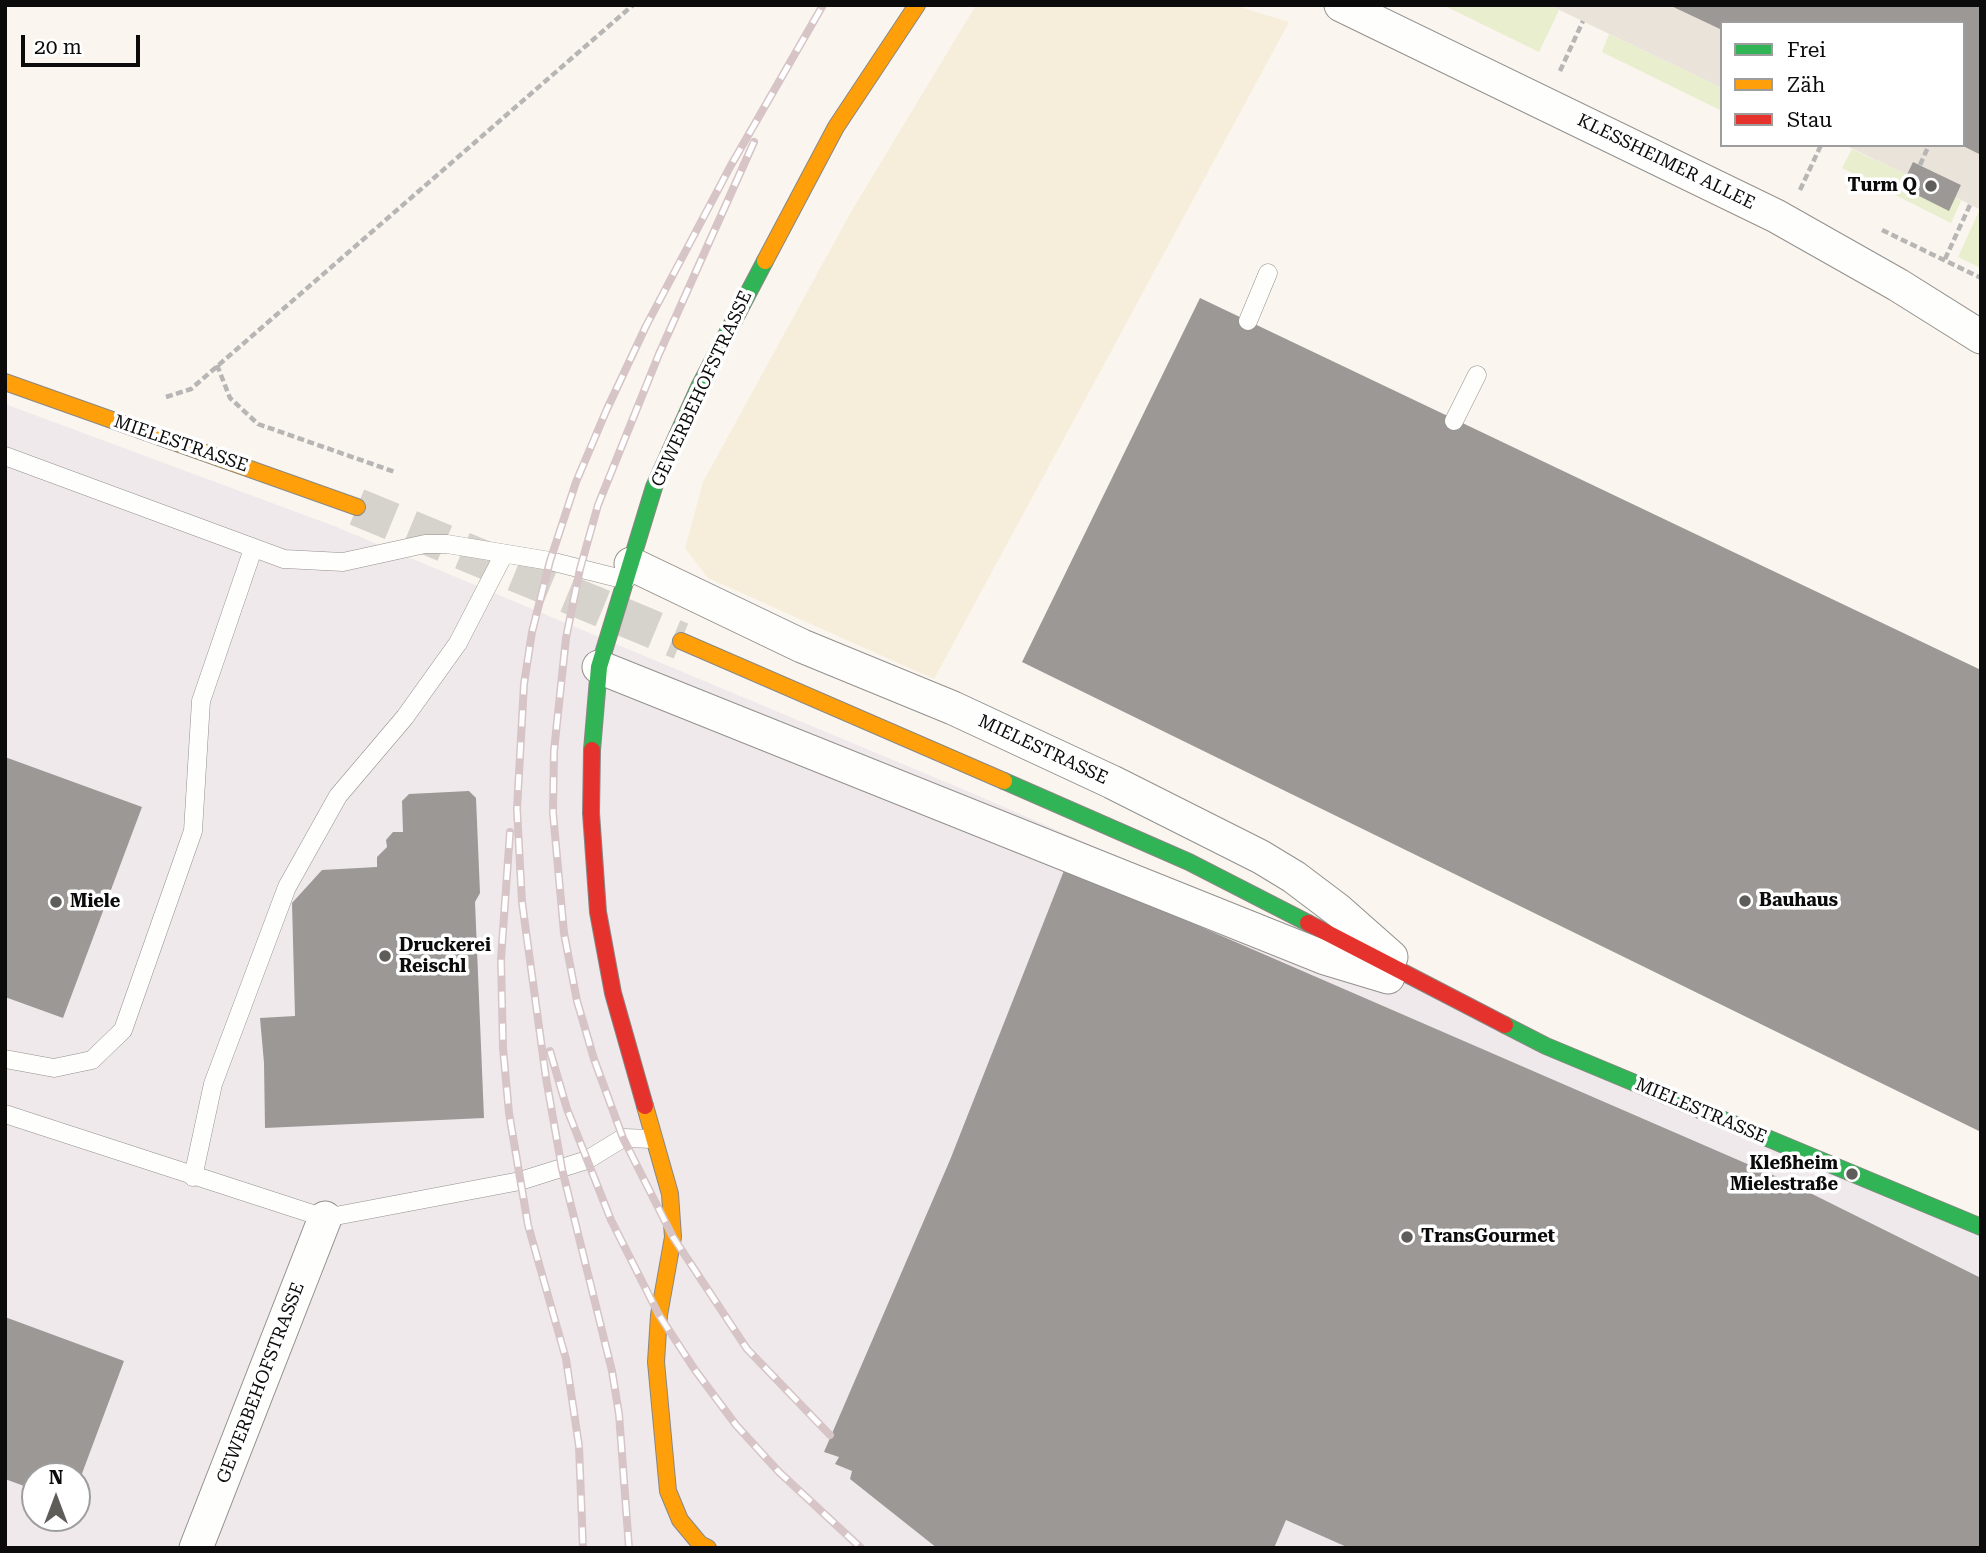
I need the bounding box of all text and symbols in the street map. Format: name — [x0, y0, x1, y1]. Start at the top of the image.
scale bar — [24, 21, 144, 65]
legend — [1720, 21, 1965, 147]
text: 20 m — [34, 35, 82, 59]
text: Frei — [1787, 38, 1826, 62]
text: Zäh — [1787, 73, 1825, 97]
text: Stau — [1787, 108, 1832, 132]
street label: KLESSHEIMER ALLEE — [1574, 110, 1758, 214]
place label: Turm Q — [1847, 175, 1917, 197]
marker: Turm Q — [1923, 178, 1939, 194]
street label: GEWERBEHOFSTRASSE — [647, 288, 757, 490]
street label: MIELESTRASSE — [111, 411, 251, 477]
street label: MIELESTRASSE — [975, 711, 1111, 789]
place label: Bauhaus — [1759, 890, 1838, 912]
place label: Miele — [70, 891, 120, 913]
marker: Bauhaus — [1737, 893, 1753, 909]
marker: Miele — [48, 894, 64, 910]
place label: Druckerei Reischl — [399, 935, 491, 978]
marker: Druckerei Reischl — [377, 948, 393, 964]
street label: MIELESTRASSE — [1632, 1074, 1770, 1148]
place label: Kleßheim Mielestraße — [1730, 1153, 1838, 1196]
marker: Kleßheim Mielestraße — [1844, 1166, 1860, 1182]
place label: TransGourmet — [1421, 1226, 1555, 1248]
marker: TransGourmet — [1399, 1229, 1415, 1245]
street label: GEWERBEHOFSTRASSE — [213, 1279, 309, 1487]
north arrow — [21, 1462, 91, 1532]
text: N — [49, 1466, 63, 1489]

